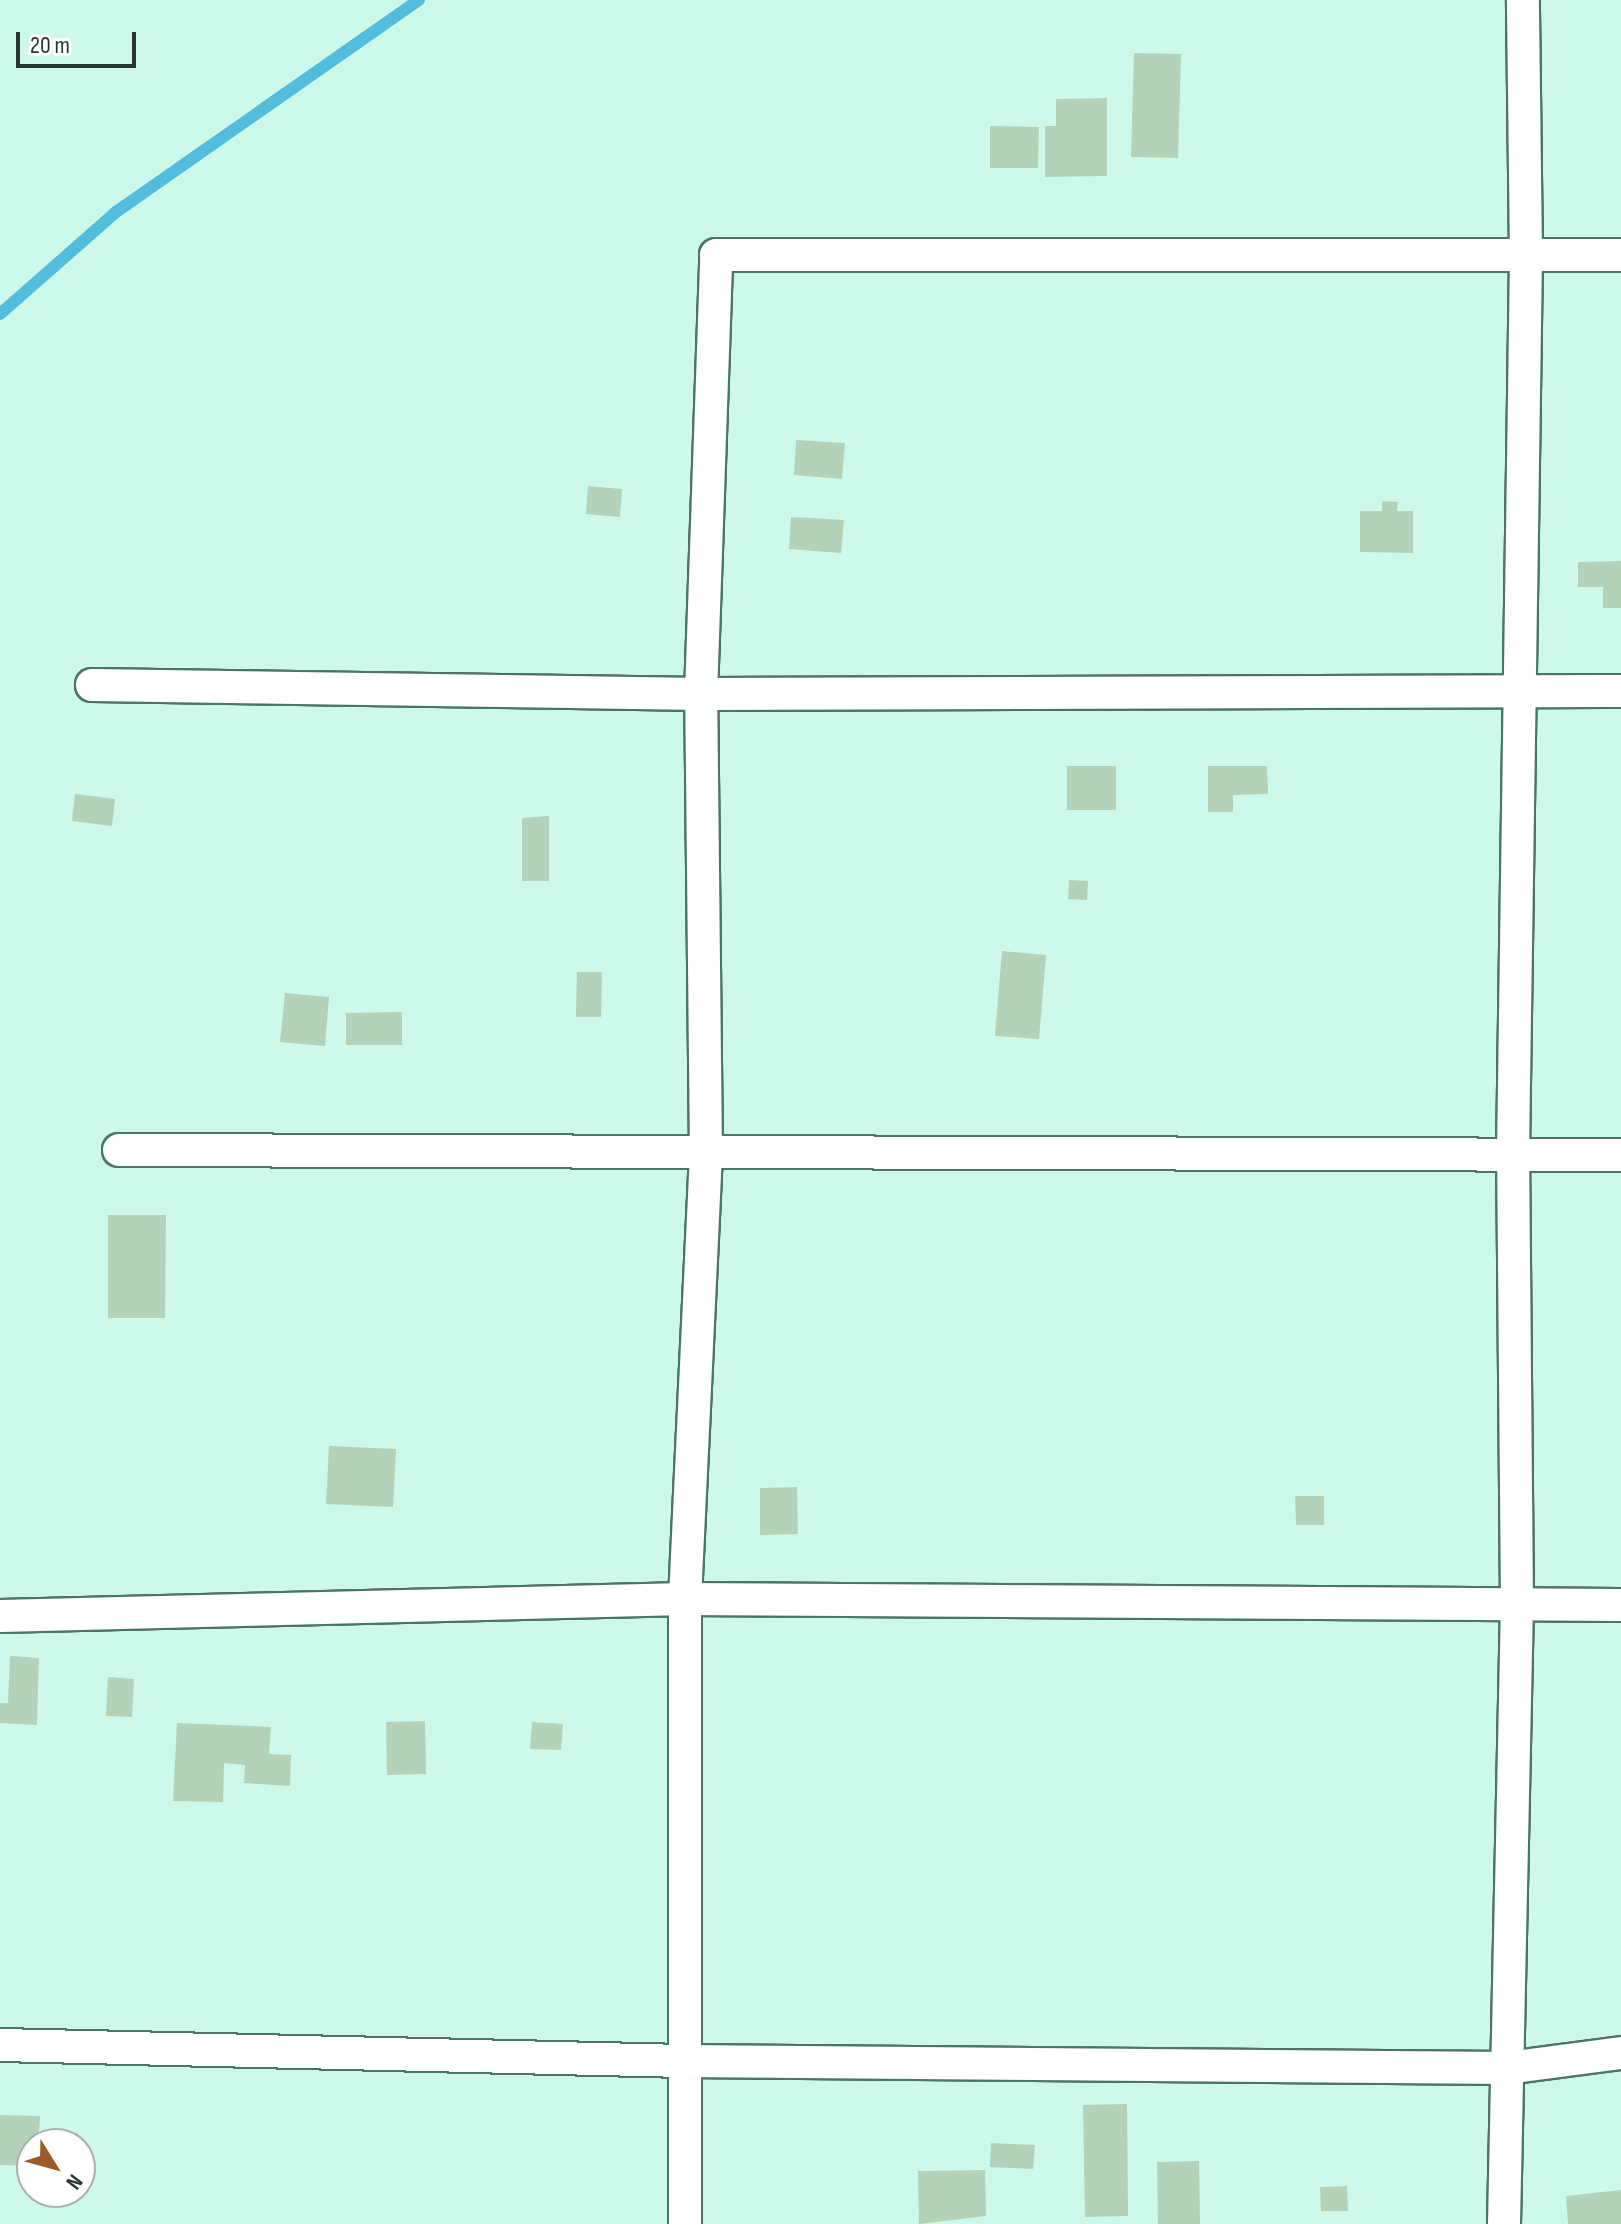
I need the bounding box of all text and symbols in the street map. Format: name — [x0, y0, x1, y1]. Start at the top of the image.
scale bar — [20, 16, 140, 66]
text: 20 m — [30, 31, 70, 60]
north arrow — [16, 2128, 96, 2208]
text: N — [60, 2169, 88, 2194]

